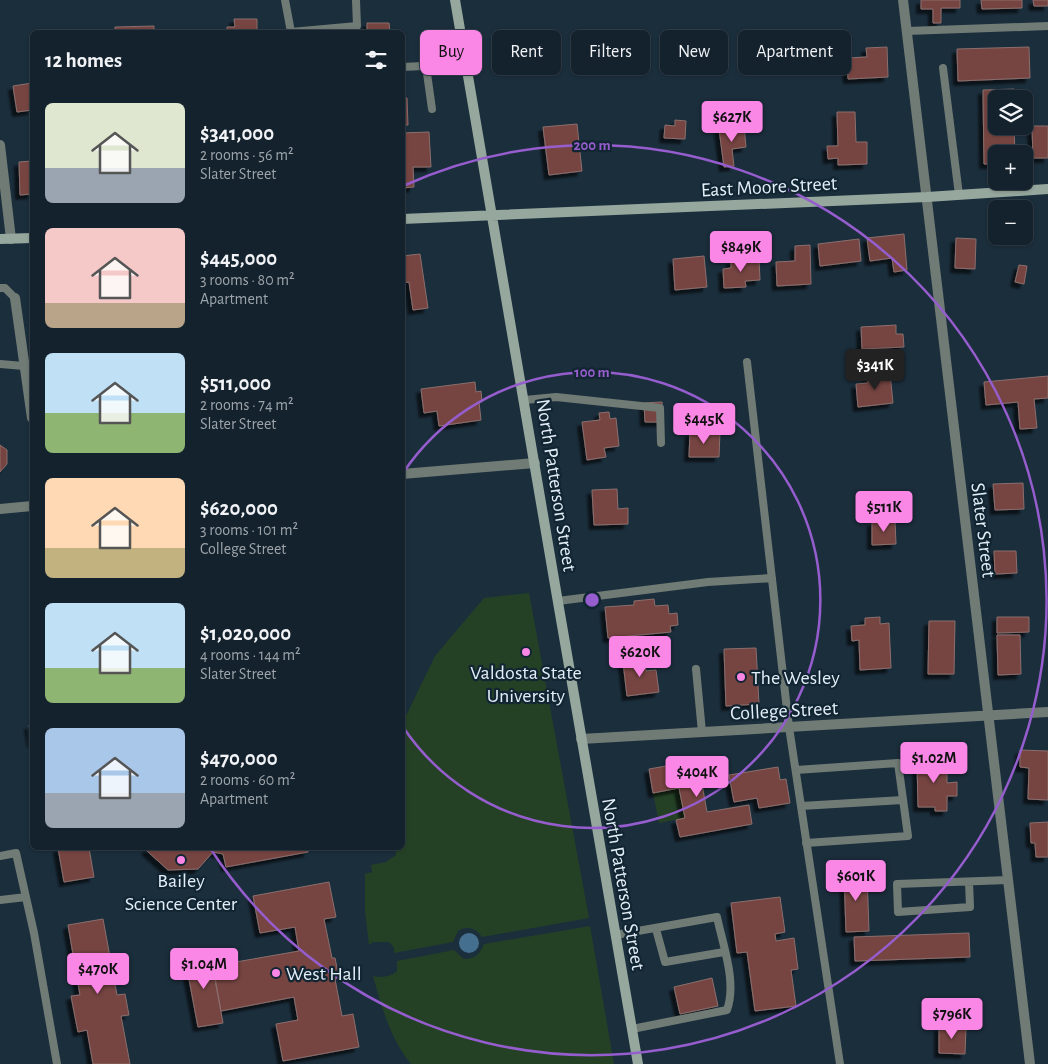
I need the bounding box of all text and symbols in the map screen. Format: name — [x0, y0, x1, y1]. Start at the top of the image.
chip: Buy — [420, 30, 482, 75]
chip: Rent — [492, 30, 561, 75]
chip: Filters — [571, 30, 650, 75]
chip: New — [660, 30, 728, 75]
chip: Apartment — [738, 30, 851, 75]
icon: filters — [362, 46, 390, 74]
text: 12 homes — [45, 50, 122, 71]
map controls — [988, 90, 1033, 245]
button: layers — [988, 90, 1033, 135]
pin: $627K — [697, 100, 767, 143]
text: $627K — [713, 109, 751, 125]
icon: home — [85, 123, 145, 183]
text: $341,000 — [200, 123, 274, 144]
text: 200 m — [573, 138, 611, 153]
button: + — [988, 145, 1033, 190]
text: 2 rooms · 56 m² — [200, 147, 294, 163]
text: Slater Street — [200, 166, 276, 182]
street label: East Moore Street — [700, 173, 838, 201]
button: − — [988, 200, 1033, 245]
pin: $849K — [706, 230, 776, 273]
text: $849K — [721, 239, 761, 255]
icon: home — [85, 248, 145, 308]
text: $445,000 — [200, 248, 277, 269]
text: 3 rooms · 80 m² — [200, 272, 295, 288]
text: Apartment — [200, 291, 268, 307]
pin: $341K — [840, 348, 910, 391]
text: $341K — [856, 357, 894, 373]
text: 100 m — [574, 365, 610, 380]
icon: home — [85, 373, 145, 433]
text: $511,000 — [200, 373, 271, 394]
text: 2 rooms · 74 m² — [200, 397, 294, 413]
street label: North Patterson Street — [532, 397, 580, 573]
pin: $445K — [669, 402, 739, 445]
text: $445K — [684, 411, 724, 427]
text: Slater Street — [200, 416, 276, 432]
street label: Slater Street — [967, 481, 999, 579]
pin: $511K — [849, 490, 919, 533]
icon: home — [85, 498, 145, 558]
text: $620,000 — [200, 498, 278, 519]
text: $511K — [867, 499, 901, 515]
text: 3 rooms · 101 m² — [200, 522, 298, 538]
text: College Street — [200, 541, 286, 557]
centre of rings — [583, 591, 601, 609]
icon: home — [85, 623, 145, 683]
text: $1,020,000 — [200, 623, 291, 644]
pin: $620K — [605, 636, 675, 678]
text: $620K — [620, 644, 660, 660]
marker: Valdosta State University — [520, 646, 532, 658]
text: 4 rooms · 144 m² — [200, 647, 301, 663]
place label: Valdosta State University — [470, 663, 582, 706]
text: Slater Street — [200, 666, 276, 682]
place label: The Wesley — [751, 668, 840, 688]
marker: The Wesley — [735, 671, 747, 683]
street label: College Street — [730, 698, 839, 724]
pin: $1.02M — [893, 742, 975, 784]
icon: home — [85, 748, 145, 808]
text: $470,000 — [200, 748, 278, 769]
text: $1.02M — [911, 750, 957, 766]
pin: $404K — [662, 756, 732, 798]
text: $404K — [677, 764, 717, 780]
text: 2 rooms · 60 m² — [200, 772, 295, 788]
text: Apartment — [200, 791, 268, 807]
street label: North Patterson Street — [598, 797, 648, 972]
marker: Bailey Science Center — [175, 854, 187, 866]
pin: $601K — [821, 860, 891, 902]
text: $601K — [837, 868, 875, 884]
place label: Bailey Science Center — [125, 871, 238, 914]
pin: $1.04M — [163, 948, 245, 990]
pin: $470K — [63, 952, 133, 995]
text: $1.04M — [181, 956, 227, 972]
text: $470K — [78, 961, 118, 977]
place label: West Hall — [286, 964, 362, 984]
marker: West Hall — [270, 967, 282, 979]
pin: $796K — [917, 998, 987, 1040]
text: $796K — [933, 1006, 971, 1022]

